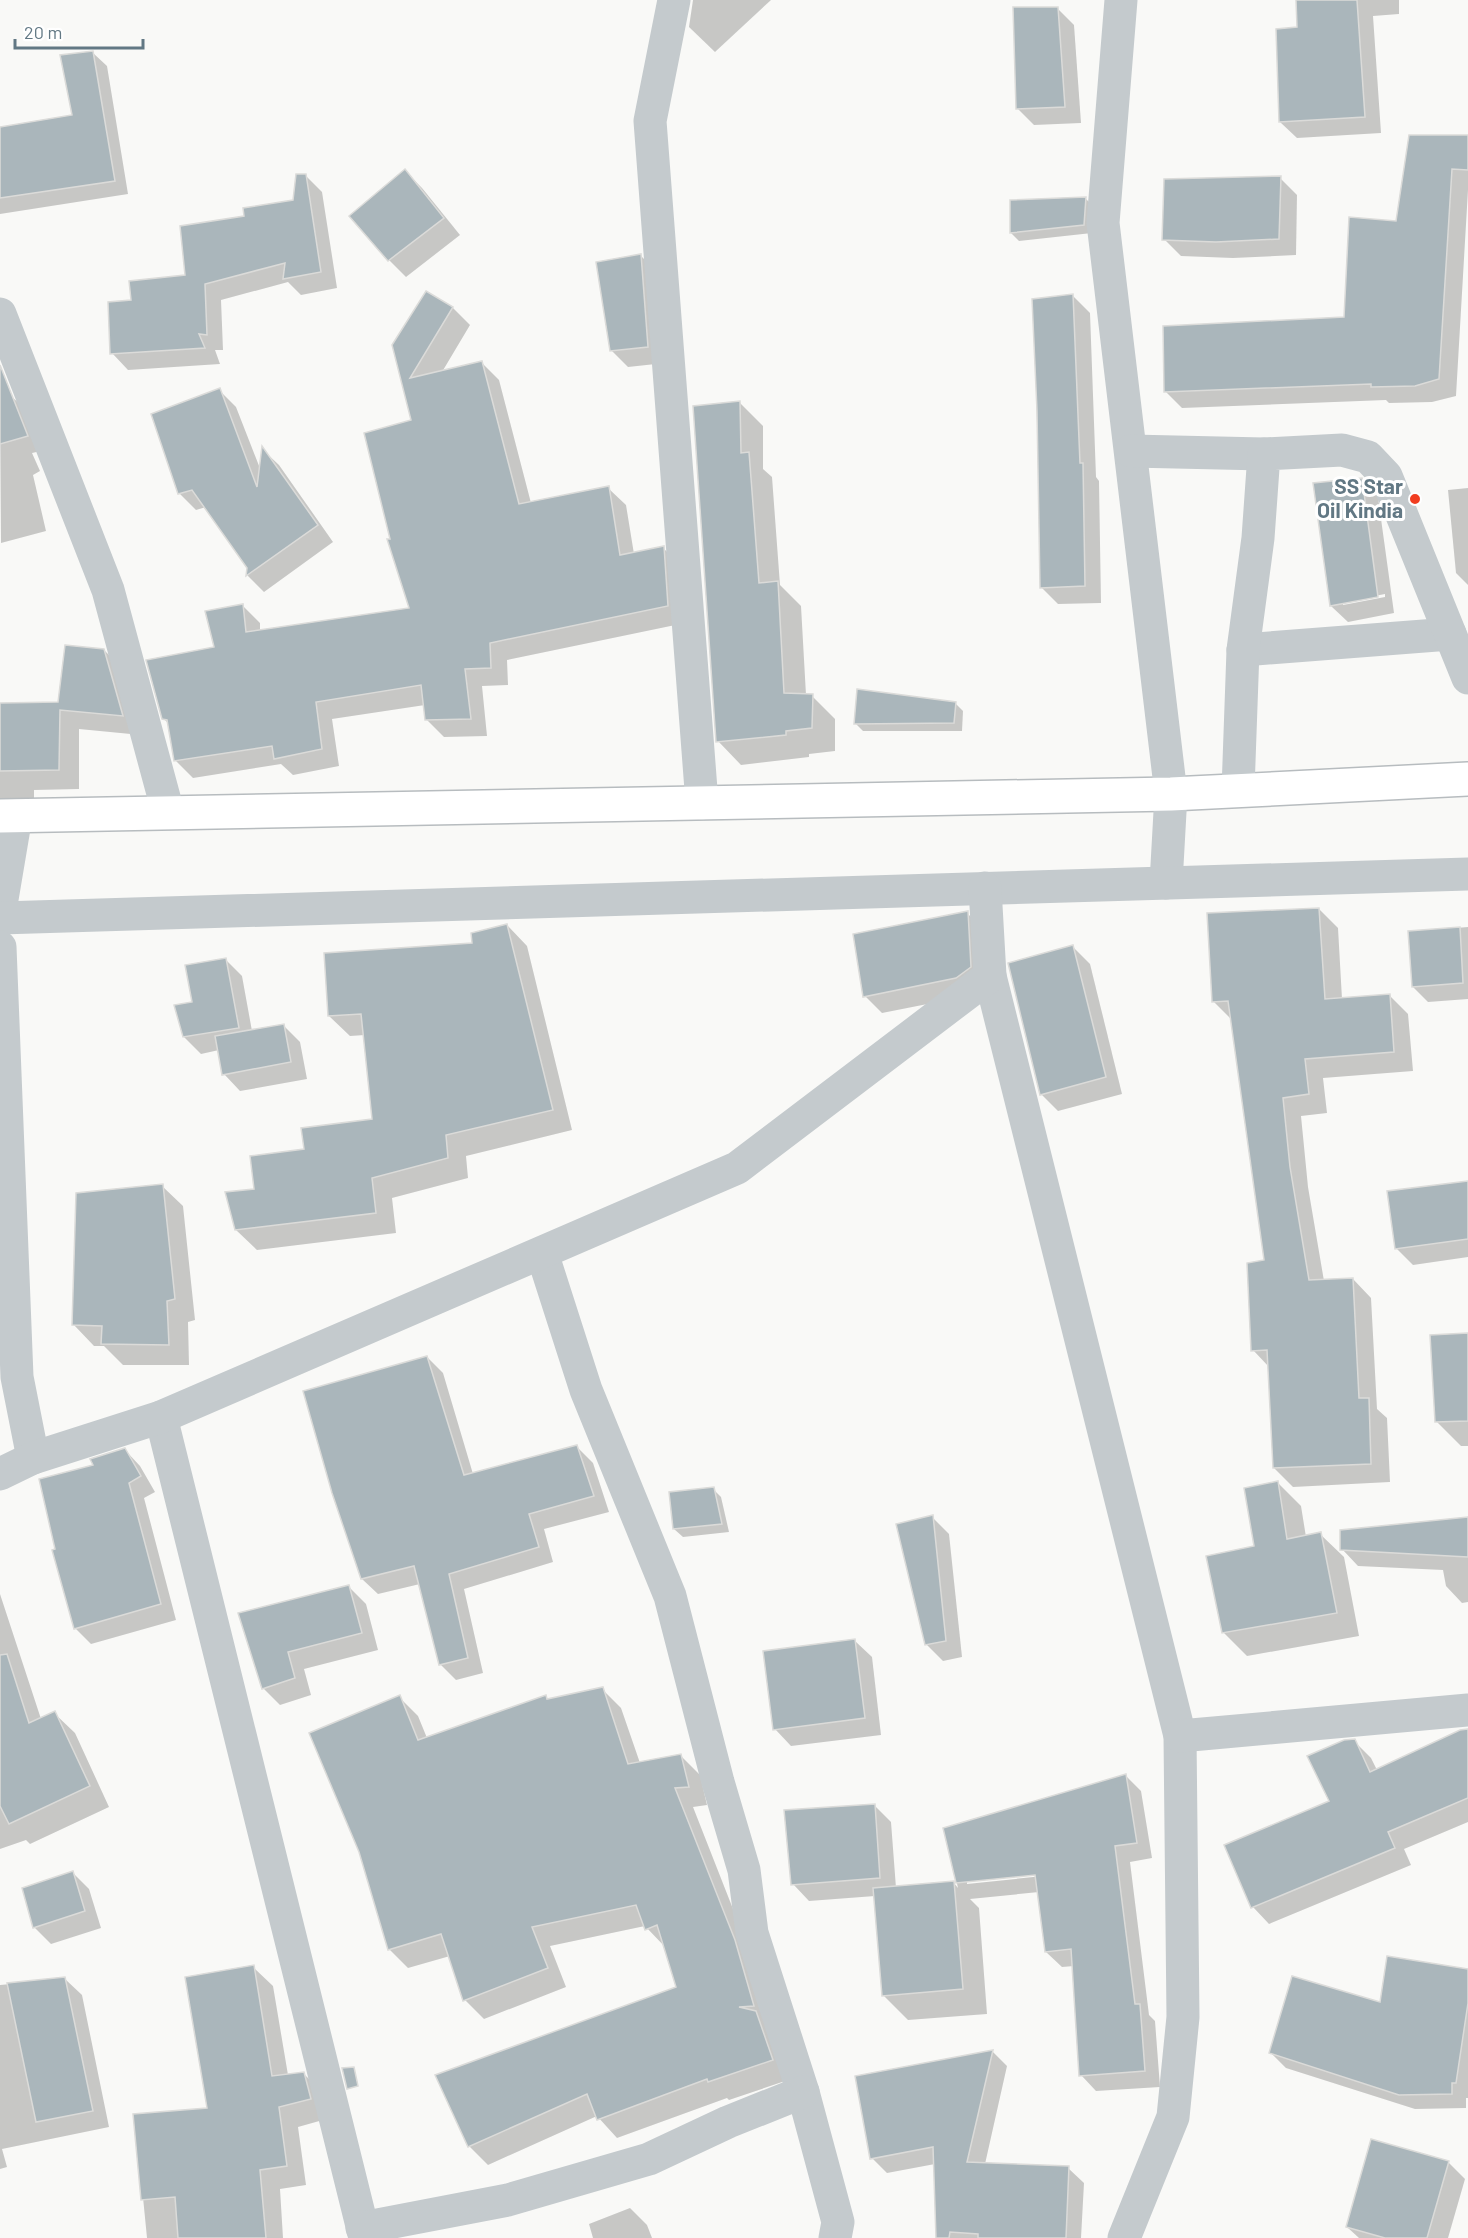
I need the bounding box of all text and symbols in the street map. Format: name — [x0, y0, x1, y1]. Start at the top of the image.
scale bar — [15, 12, 142, 50]
text: 20 m — [24, 21, 62, 43]
place label: SS Star Oil Kindia — [1317, 473, 1403, 522]
marker: SS Star Oil Kindia — [1408, 492, 1422, 506]

